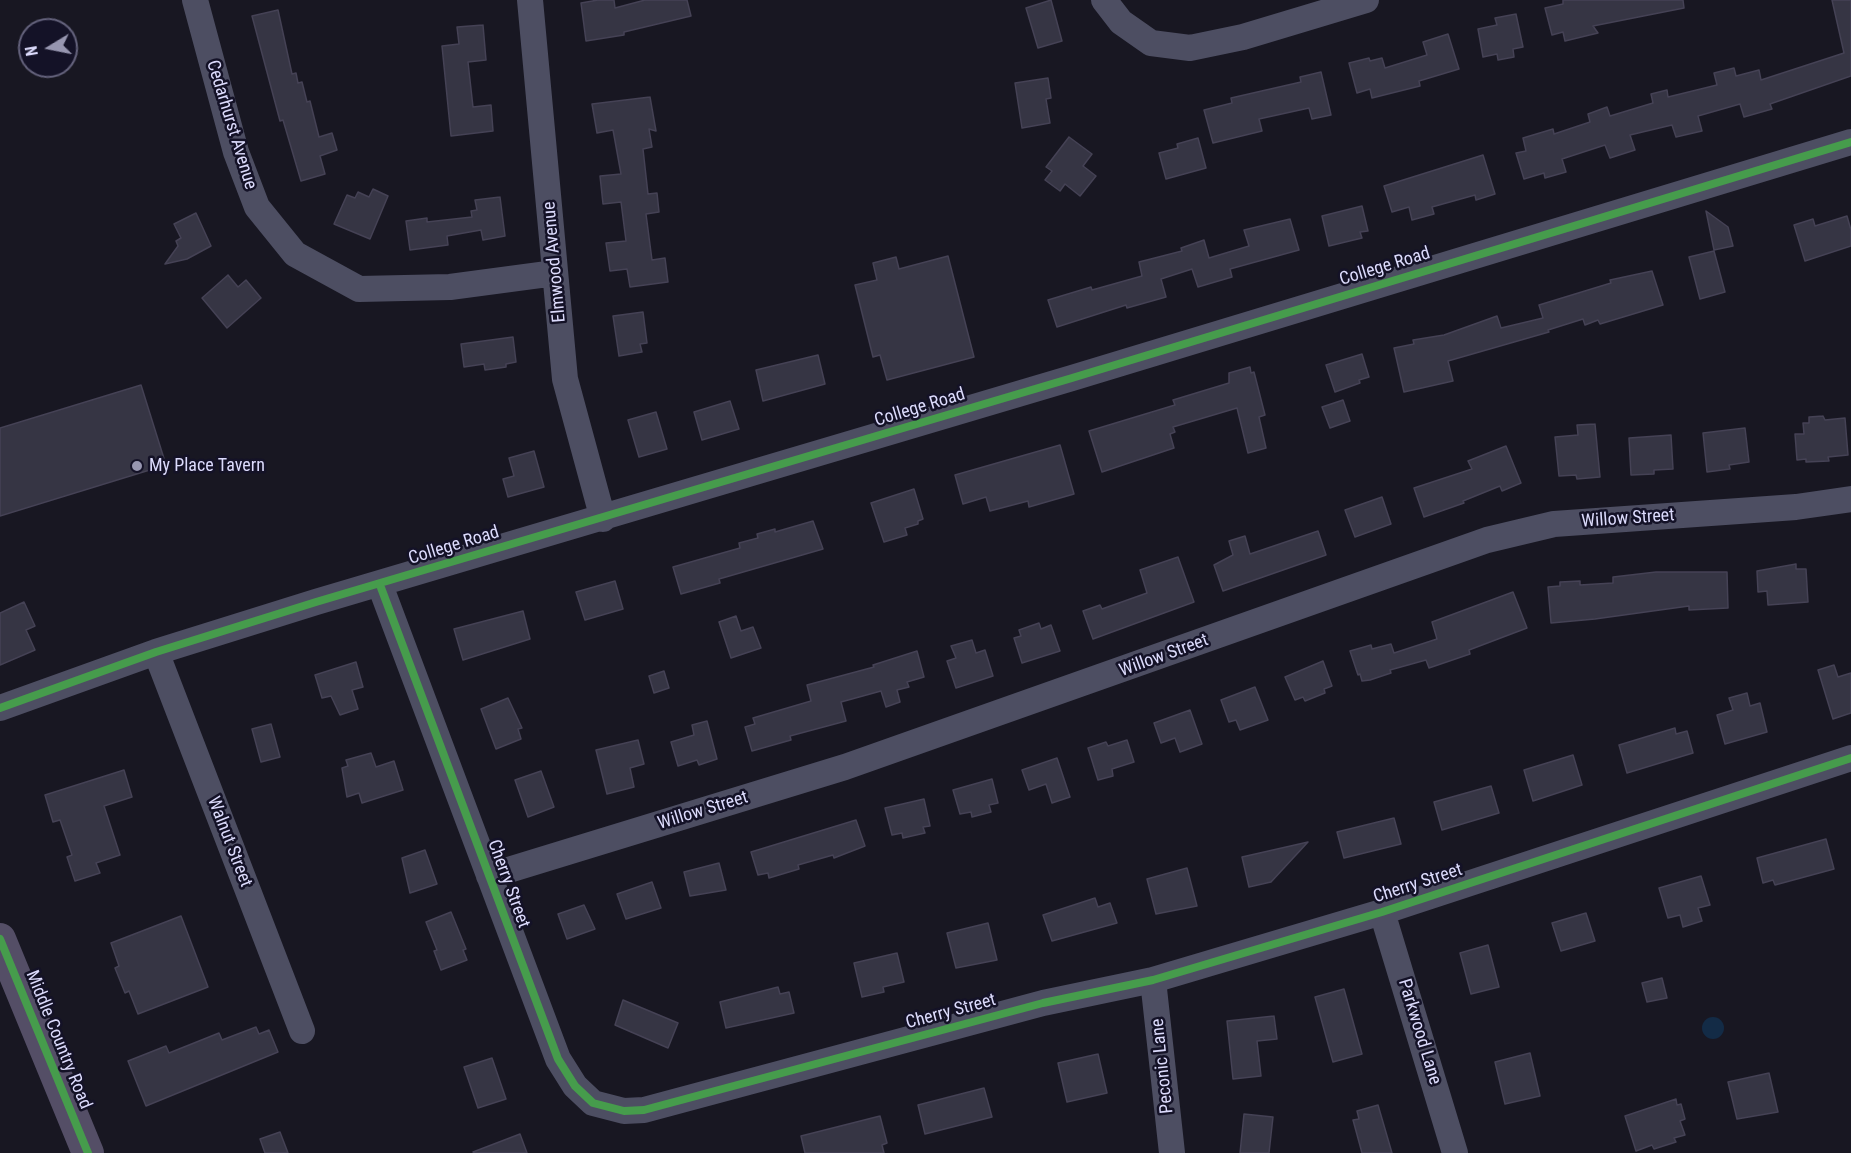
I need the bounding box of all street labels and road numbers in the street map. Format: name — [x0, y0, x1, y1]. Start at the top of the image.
street label: Cedarhurst Avenue — [201, 58, 261, 192]
street label: Elmwood Avenue — [539, 201, 571, 323]
street label: College Road — [1337, 243, 1433, 291]
street label: College Road — [872, 384, 968, 432]
street label: Willow Street — [1581, 505, 1675, 533]
street label: College Road — [406, 522, 502, 570]
street label: Willow Street — [1117, 630, 1211, 682]
street label: Willow Street — [655, 787, 751, 835]
street label: Walnut Street — [202, 794, 256, 890]
street label: Cherry Street — [482, 837, 534, 931]
street label: Cherry Street — [1371, 859, 1465, 909]
street label: Middle Country Road — [20, 967, 96, 1113]
street label: Parkwood Lane — [1393, 977, 1445, 1087]
street label: Cherry Street — [904, 990, 998, 1034]
street label: Peconic Lane — [1147, 1017, 1179, 1115]

